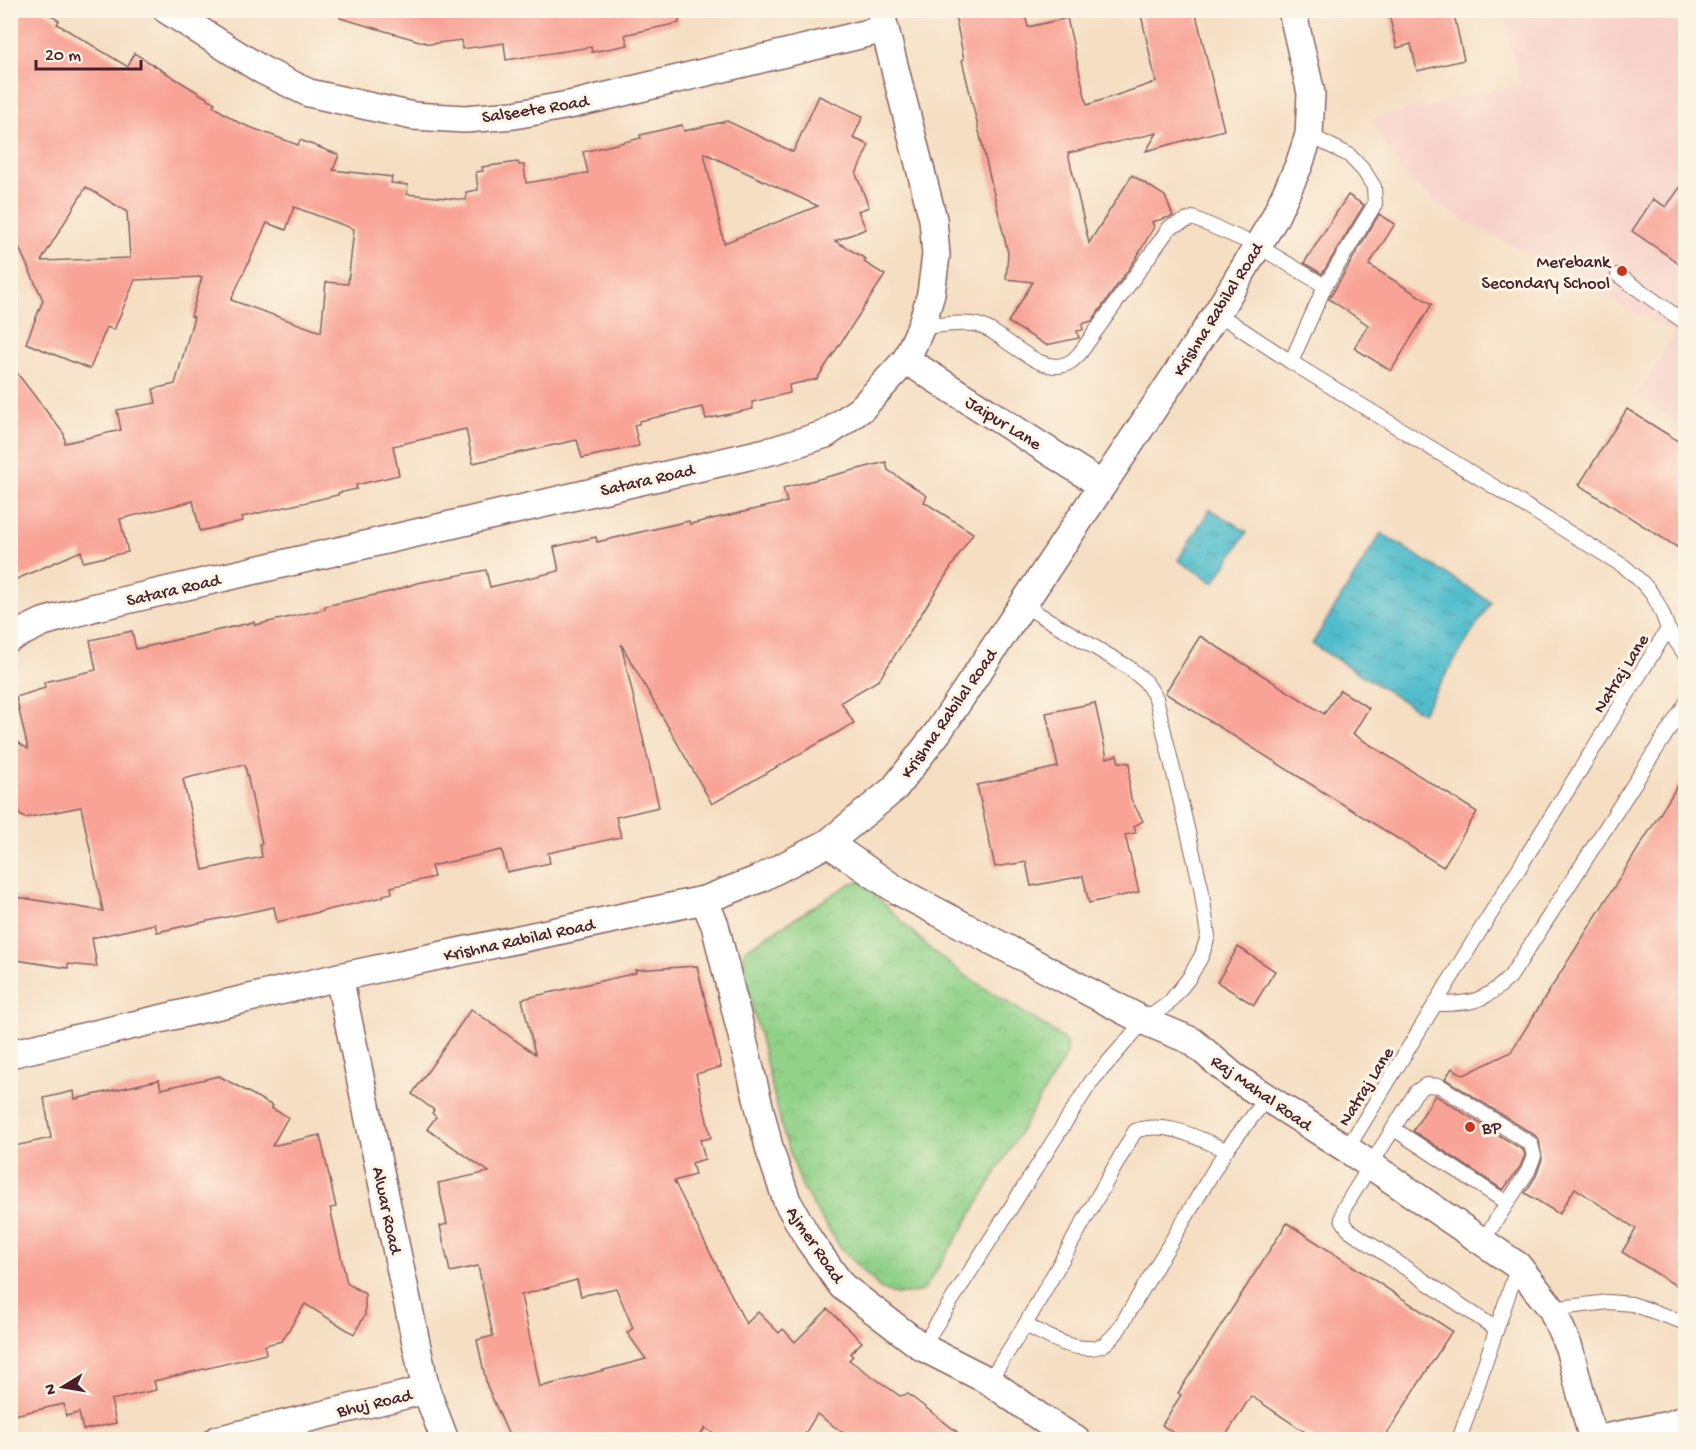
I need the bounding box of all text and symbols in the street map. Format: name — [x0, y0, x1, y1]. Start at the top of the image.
scale bar — [36, 33, 141, 71]
text: 20 m — [45, 46, 81, 67]
street label: Salseete Road — [481, 91, 592, 129]
street label: Krishna Rabilal Road — [1170, 238, 1269, 381]
place label: Merebank Secondary School — [1482, 253, 1612, 295]
marker: Merebank Secondary School — [1615, 264, 1629, 278]
street label: Jaipur Lane — [961, 392, 1045, 456]
street label: Satara Road — [599, 460, 698, 502]
street label: Satara Road — [125, 570, 224, 612]
street label: Natraj Lane — [1590, 630, 1655, 718]
street label: Krishna Rabilal Road — [897, 644, 1004, 783]
street label: Krishna Rabilal Road — [442, 915, 598, 968]
street label: Natraj Lane — [1335, 1043, 1400, 1131]
street label: Raj Mahal Road — [1206, 1051, 1316, 1137]
place label: BP — [1481, 1119, 1502, 1140]
marker: BP — [1463, 1120, 1477, 1134]
street label: Alwar Road — [366, 1165, 405, 1257]
street label: Ajmer Road — [781, 1203, 848, 1289]
north arrow — [33, 1357, 93, 1417]
text: N — [41, 1382, 62, 1396]
street label: Bhuj Road — [334, 1385, 415, 1423]

